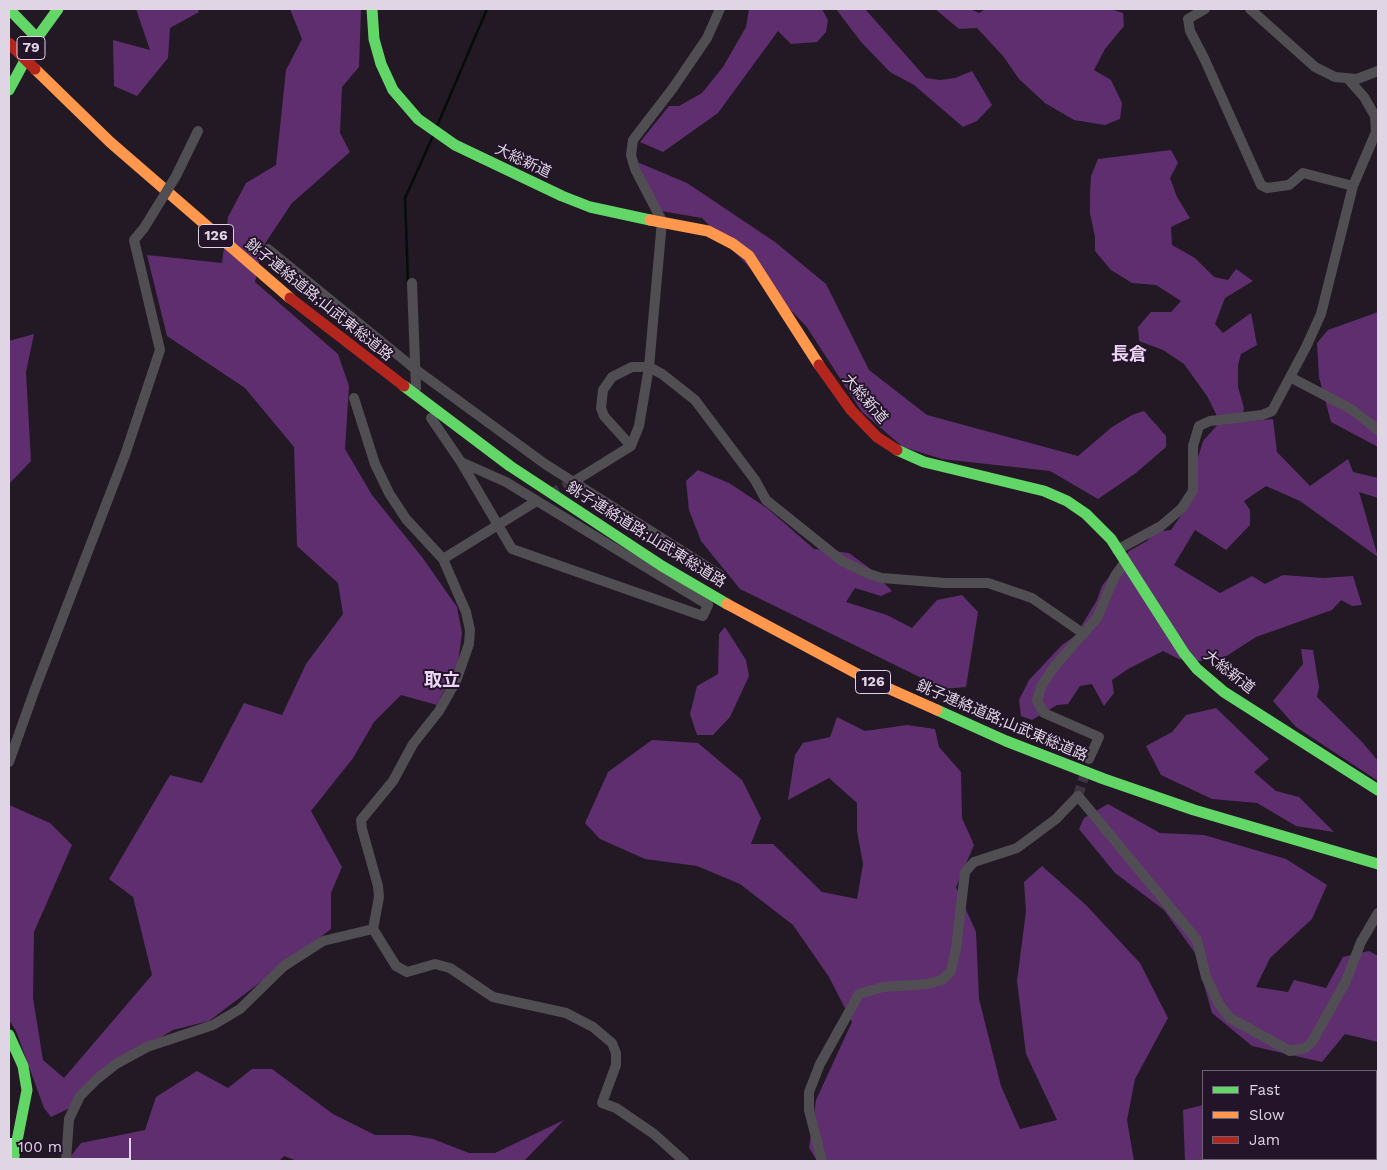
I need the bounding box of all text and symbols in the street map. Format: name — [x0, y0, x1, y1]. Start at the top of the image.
road number: 79 — [17, 36, 45, 59]
street label: 大総新道 — [492, 140, 554, 182]
road number: 126 — [198, 225, 234, 248]
street label: 銚子連絡道路;山武東総道路 — [242, 235, 396, 365]
district label: 長倉 — [1111, 344, 1147, 366]
street label: 大総新道 — [839, 370, 891, 428]
street label: 銚子連絡道路;山武東総道路 — [563, 478, 729, 592]
street label: 大総新道 — [1200, 646, 1258, 698]
district label: 取立 — [424, 670, 460, 692]
road number: 126 — [856, 670, 890, 694]
street label: 銚子連絡道路;山武東総道路 — [914, 677, 1090, 765]
legend — [1202, 1070, 1377, 1160]
text: Fast — [1249, 1081, 1280, 1099]
text: Slow — [1249, 1106, 1285, 1124]
scale bar — [12, 1128, 134, 1160]
text: Jam — [1249, 1131, 1280, 1149]
text: 100 m — [18, 1138, 62, 1156]

